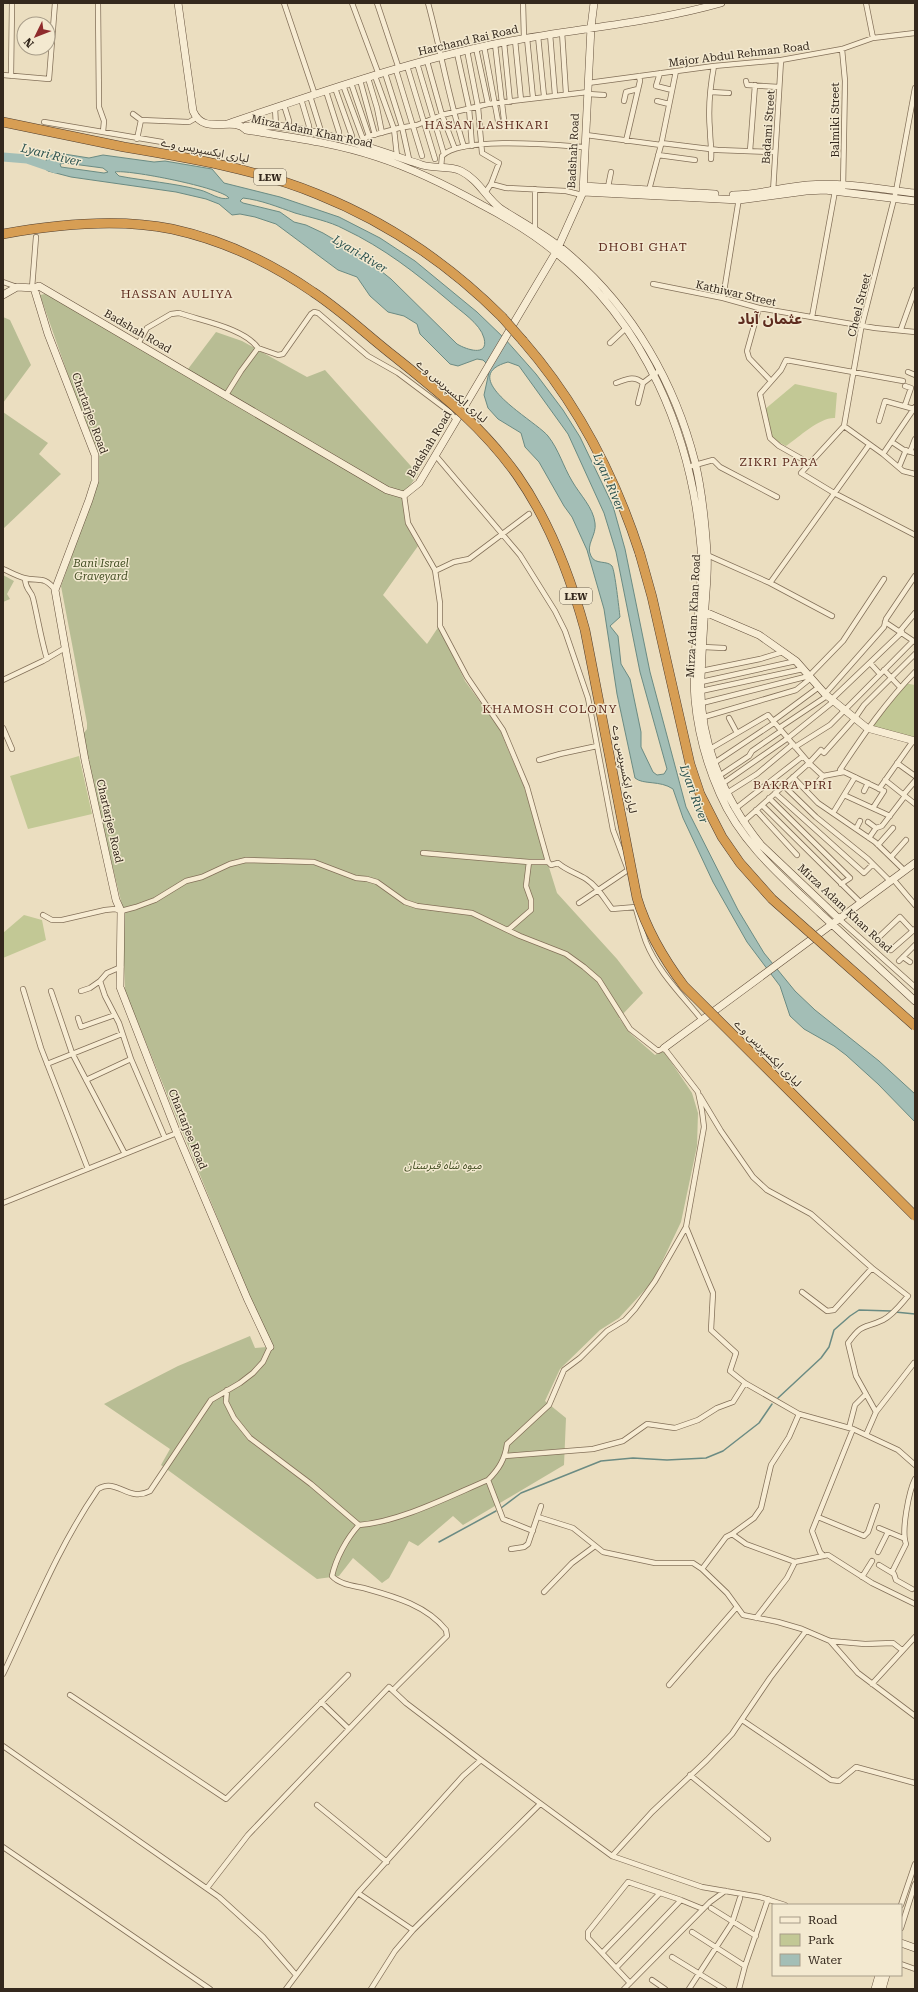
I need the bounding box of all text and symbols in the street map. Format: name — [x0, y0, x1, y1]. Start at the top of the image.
north arrow — [16, 16, 56, 56]
street label: Harchand Rai Road — [417, 23, 519, 58]
text: N — [21, 35, 37, 50]
street label: Major Abdul Rehman Road — [668, 39, 810, 70]
street label: Balmiki Street — [829, 82, 842, 158]
street label: Badami Street — [759, 90, 778, 164]
street label: Mirza Adam Khan Road — [250, 112, 374, 151]
street label: Badshah Road — [565, 113, 582, 189]
district label: HASAN LASHKARI — [425, 118, 549, 132]
street label: لیاری ایکسپریس وے — [159, 136, 250, 167]
water label: Lyari River — [19, 141, 82, 169]
road number: LEW — [254, 169, 286, 185]
water label: Lyari River — [329, 232, 390, 276]
district label: DHOBI GHAT — [598, 240, 688, 254]
street label: Cheel Street — [845, 272, 874, 338]
street label: Kathiwar Street — [694, 278, 777, 309]
district label: HASSAN AULIYA — [121, 287, 233, 301]
street label: Badshah Road — [102, 307, 174, 356]
district label: عثمان آباد — [738, 310, 802, 328]
street label: لیاری ایکسپریس وے — [413, 357, 490, 427]
street label: Chartarjee Road — [69, 371, 110, 456]
street label: Badshah Road — [404, 409, 454, 480]
water label: Lyari River — [590, 450, 627, 513]
district label: ZIKRI PARA — [739, 455, 819, 469]
street label: Mirza Adam Khan Road — [684, 554, 703, 678]
park label: Bani Israel Graveyard — [72, 557, 129, 583]
road number: LEW — [560, 588, 592, 604]
district label: KHAMOSH COLONY — [482, 702, 618, 716]
street label: لیاری ایکسپریس وے — [609, 724, 639, 815]
water label: Lyari River — [677, 762, 711, 825]
street label: Chartarjee Road — [94, 778, 125, 864]
district label: BAKRA PIRI — [753, 778, 833, 792]
street label: Mirza Adam Khan Road — [795, 861, 894, 955]
street label: لیاری ایکسپریس وے — [731, 1017, 804, 1091]
street label: Chartarjee Road — [166, 1087, 210, 1171]
park label: میوہ شاہ قبرستان — [404, 1159, 482, 1172]
legend — [772, 1904, 902, 1976]
text: Road — [808, 1913, 838, 1927]
text: Park — [808, 1933, 835, 1947]
text: Water — [808, 1953, 842, 1967]

